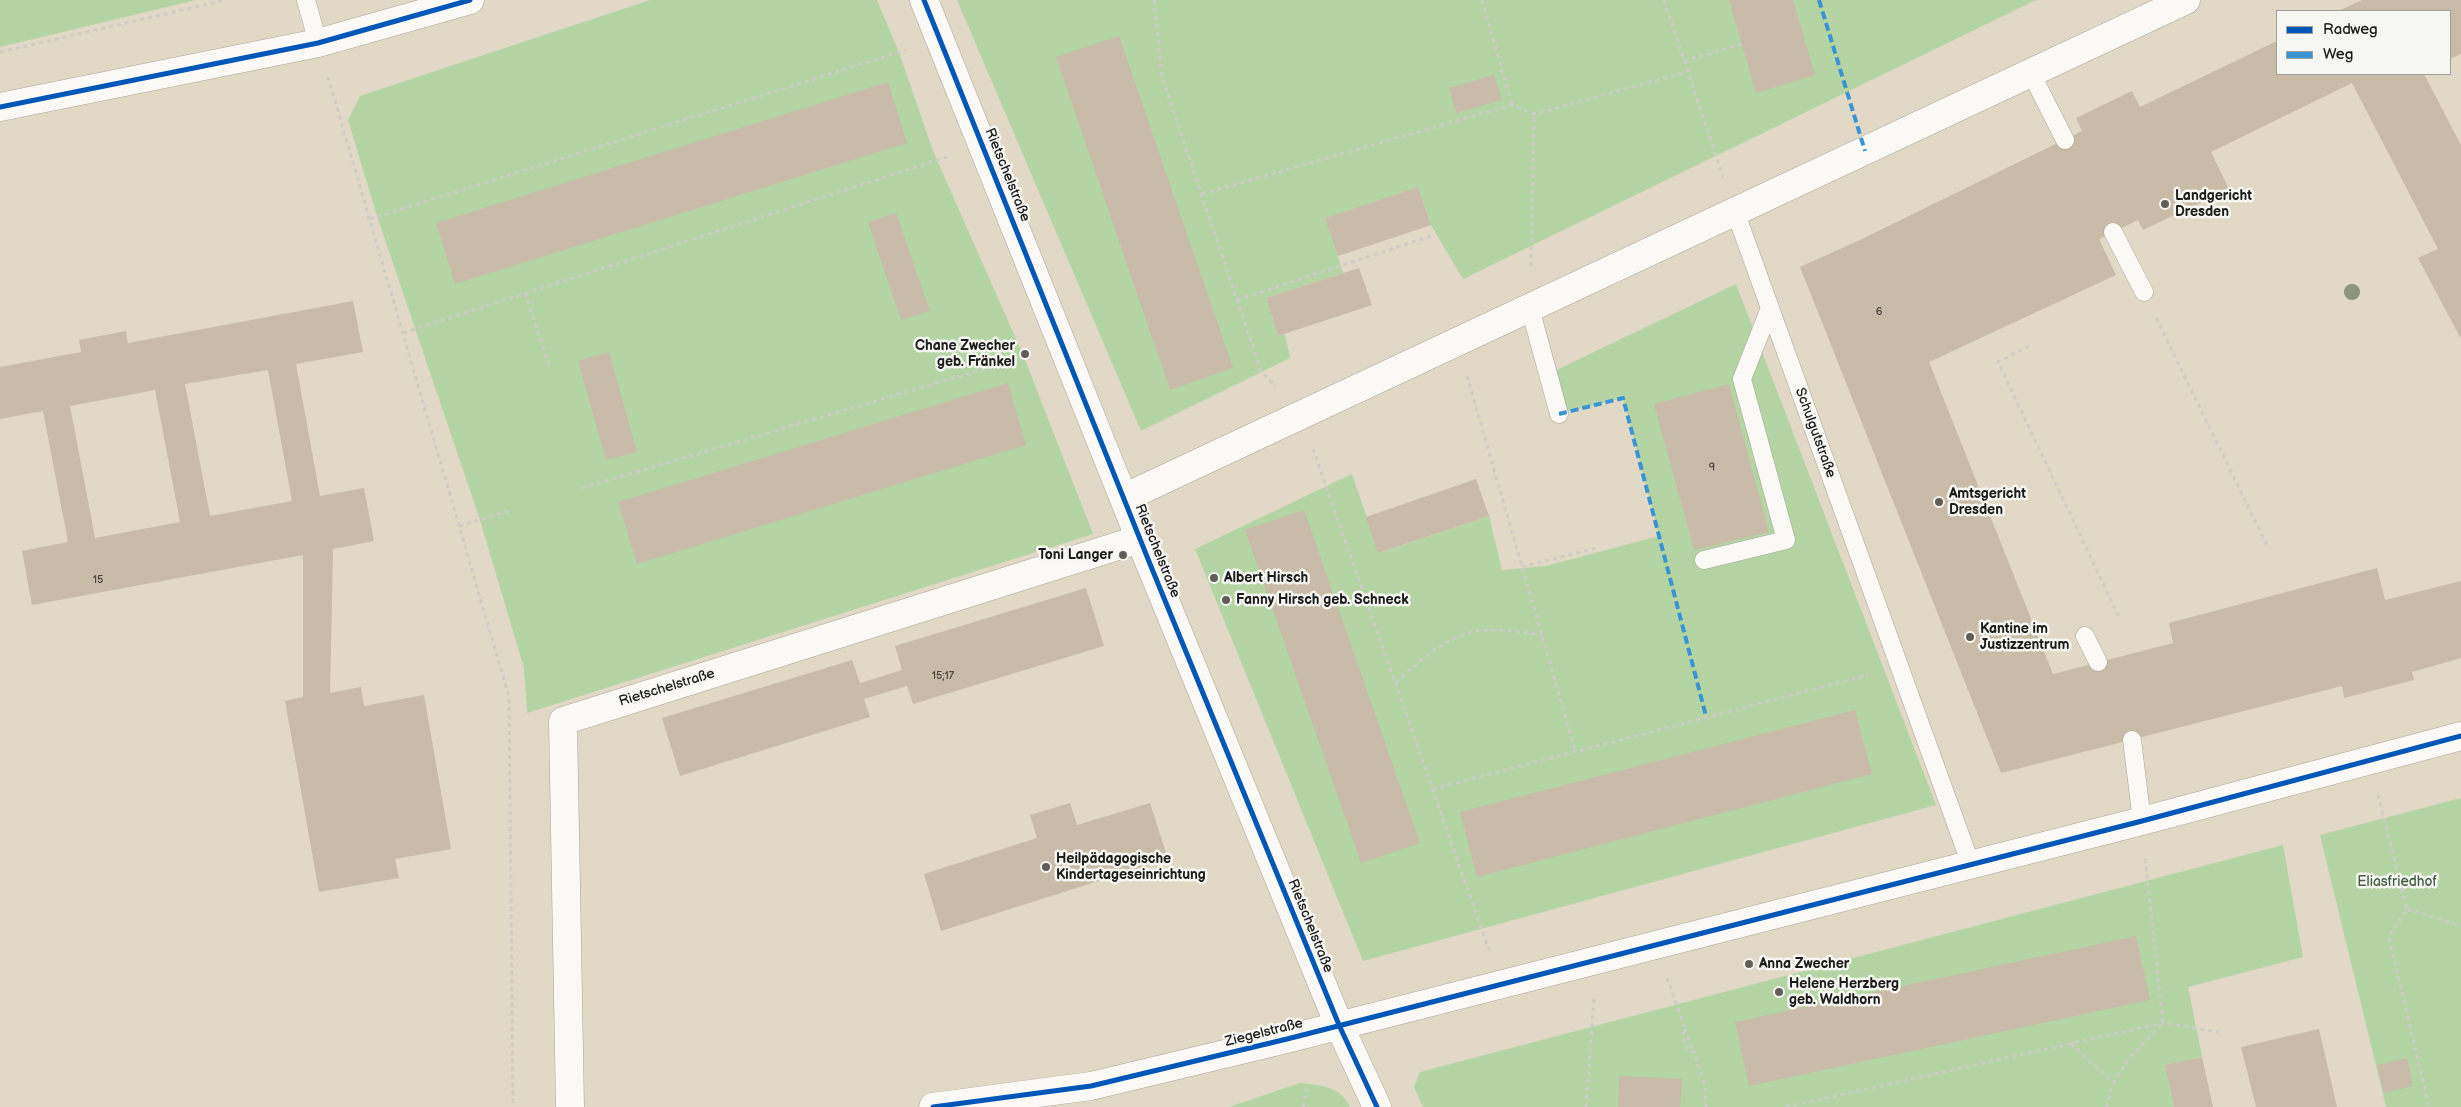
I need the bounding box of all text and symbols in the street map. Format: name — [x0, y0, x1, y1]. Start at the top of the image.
legend — [2276, 10, 2451, 75]
text: Radweg — [2323, 20, 2378, 39]
text: Weg — [2323, 45, 2353, 64]
street label: Rietschelstraße — [981, 126, 1033, 224]
place label: Landgericht Dresden — [2175, 188, 2252, 220]
marker: Landgericht Dresden — [2159, 198, 2171, 210]
house number: 6 — [1876, 305, 1882, 319]
place label: Chane Zwecher geb. Fränkel — [915, 338, 1015, 371]
marker: Chane Zwecher geb. Fränkel — [1019, 348, 1031, 360]
street label: Schulgutstraße — [1791, 386, 1839, 480]
house number: 9 — [1709, 461, 1715, 475]
place label: Amtsgericht Dresden — [1949, 486, 2026, 518]
marker: Amtsgericht Dresden — [1933, 496, 1945, 508]
street label: Rietschelstraße — [1131, 502, 1183, 600]
place label: Toni Langer — [1038, 547, 1113, 563]
marker: Toni Langer — [1117, 549, 1129, 561]
place label: Albert Hirsch — [1224, 570, 1308, 586]
marker: Albert Hirsch — [1208, 572, 1220, 584]
house number: 15 — [93, 573, 103, 587]
place label: Fanny Hirsch geb. Schneck — [1236, 592, 1409, 608]
marker: Fanny Hirsch geb. Schneck — [1220, 594, 1232, 606]
place label: Kantine im Justizzentrum — [1980, 621, 2069, 654]
marker: Kantine im Justizzentrum — [1964, 631, 1976, 643]
street label: Rietschelstraße — [617, 665, 717, 711]
house number: 15;17 — [932, 669, 954, 683]
place label: Heilpädagogische Kindertageseinrichtung — [1056, 851, 1206, 884]
marker: Heilpädagogische Kindertageseinrichtung — [1040, 861, 1052, 873]
park label: Eliasfriedhof — [2357, 874, 2437, 890]
street label: Rietschelstraße — [1284, 877, 1336, 975]
place label: Anna Zwecher — [1759, 956, 1849, 972]
marker: Anna Zwecher — [1743, 958, 1755, 970]
place label: Helene Herzberg geb. Waldhorn — [1789, 976, 1899, 1009]
marker: Helene Herzberg geb. Waldhorn — [1773, 986, 1785, 998]
street label: Ziegelstraße — [1223, 1015, 1305, 1051]

